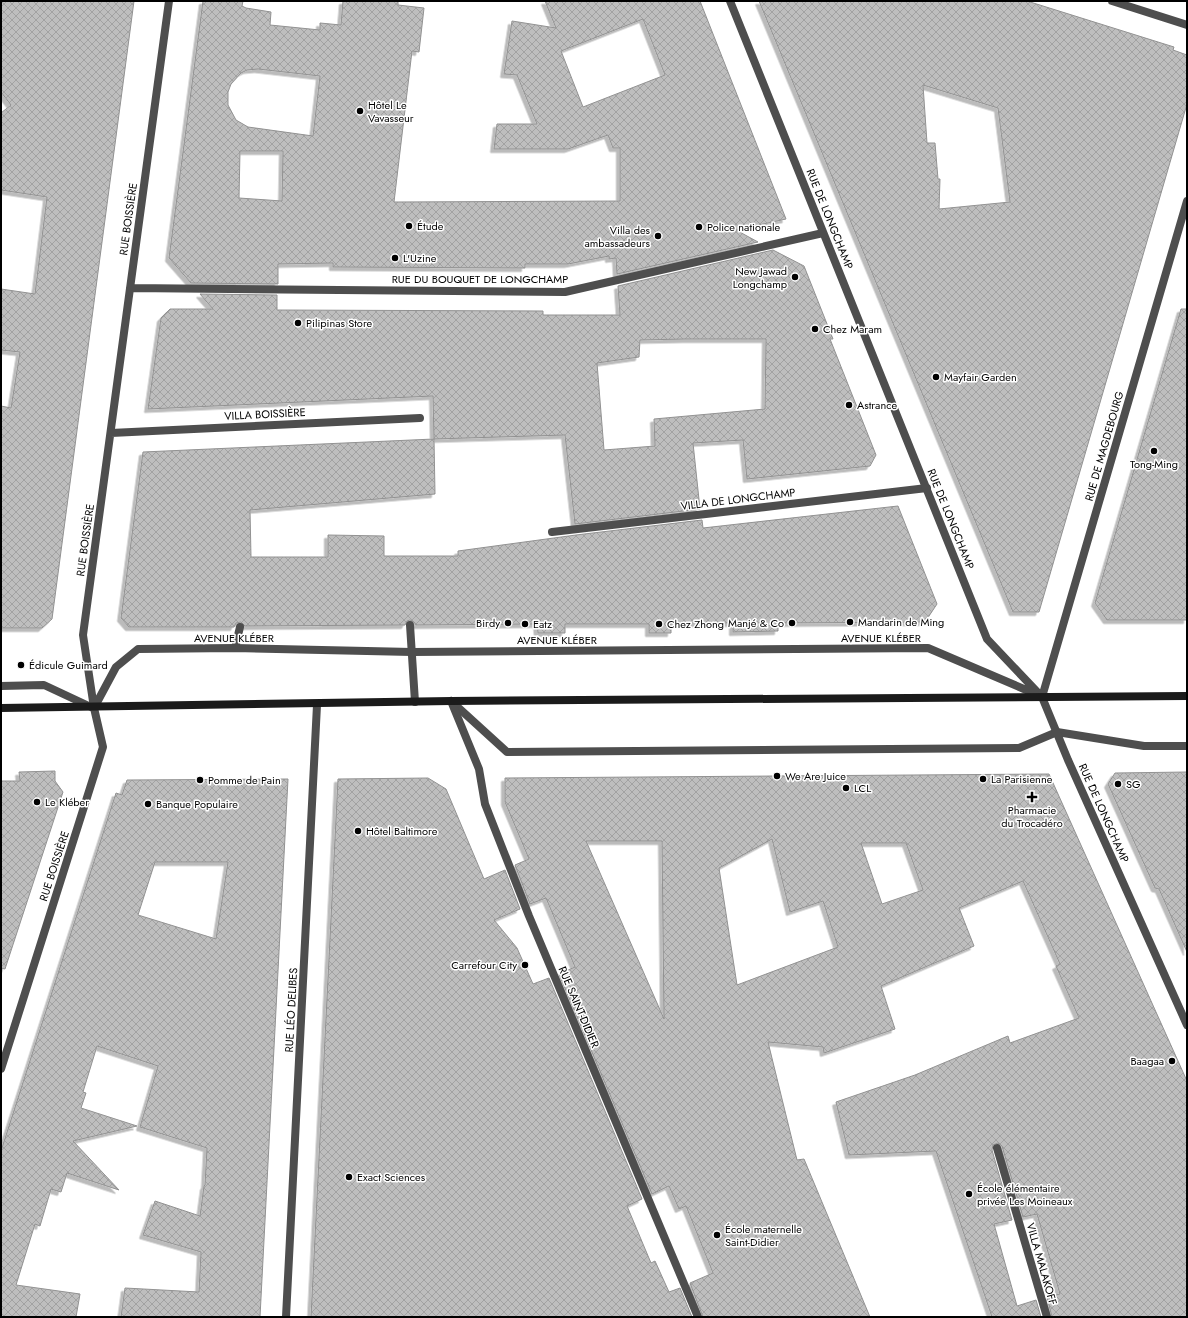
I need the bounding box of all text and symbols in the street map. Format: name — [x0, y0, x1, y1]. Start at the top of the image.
place label: Hôtel Le Vavasseur — [368, 97, 414, 126]
marker: Hôtel Le Vavasseur — [355, 106, 365, 116]
street label: RUE DE LONGCHAMP — [803, 166, 857, 272]
street label: RUE BOISSIÈRE — [115, 182, 141, 256]
place label: Étude — [417, 218, 444, 234]
place label: Police nationale — [707, 219, 780, 235]
marker: Étude — [404, 221, 414, 231]
place label: Villa des ambassadeurs — [584, 222, 651, 251]
marker: Police nationale — [694, 222, 704, 232]
marker: Villa des ambassadeurs — [653, 231, 663, 241]
place label: L'Uzine — [403, 250, 437, 266]
marker: L'Uzine — [390, 253, 400, 263]
place label: New Jawad Longchamp — [733, 263, 787, 292]
street label: RUE DU BOUQUET DE LONGCHAMP — [392, 271, 568, 287]
marker: New Jawad Longchamp — [790, 272, 800, 282]
place label: Pilipinas Store — [306, 315, 372, 331]
marker: Pilipinas Store — [293, 318, 303, 328]
place label: Chez Maram — [823, 321, 882, 337]
marker: Chez Maram — [810, 324, 820, 334]
place label: Mayfair Garden — [944, 369, 1017, 385]
marker: Mayfair Garden — [931, 372, 941, 382]
street label: RUE DE MAGDEBOURG — [1081, 389, 1127, 503]
place label: Astrance — [857, 397, 897, 413]
marker: Astrance — [844, 400, 854, 410]
street label: VILLA BOISSIÈRE — [224, 404, 306, 424]
marker: Tong-Ming — [1149, 446, 1159, 456]
place label: Tong-Ming — [1130, 456, 1178, 472]
street label: RUE DE LONGCHAMP — [924, 466, 978, 572]
street label: VILLA DE LONGCHAMP — [680, 484, 796, 514]
street label: RUE BOISSIÈRE — [72, 503, 98, 577]
place label: Mandarin de Ming — [858, 614, 944, 630]
place label: Birdy — [476, 615, 500, 631]
place label: Manjé & Co — [728, 615, 784, 631]
place label: Eatz — [533, 616, 552, 632]
place label: Chez Zhong — [667, 616, 724, 632]
marker: Mandarin de Ming — [845, 617, 855, 627]
marker: Birdy — [503, 618, 513, 628]
marker: Manjé & Co — [787, 618, 797, 628]
marker: Eatz — [520, 619, 530, 629]
marker: Chez Zhong — [654, 619, 664, 629]
street label: AVENUE KLÉBER — [194, 630, 275, 646]
street label: AVENUE KLÉBER — [841, 630, 922, 646]
street label: AVENUE KLÉBER — [517, 632, 598, 648]
place label: Édicule Guimard — [29, 657, 108, 673]
marker: Édicule Guimard — [16, 660, 26, 670]
street label: RUE DE LONGCHAMP — [1075, 761, 1133, 865]
place label: We Are Juice — [785, 768, 846, 784]
marker: We Are Juice — [772, 771, 782, 781]
place label: La Parisienne — [991, 771, 1053, 787]
place label: Pomme de Pain — [208, 772, 281, 788]
marker: La Parisienne — [978, 774, 988, 784]
marker: Pomme de Pain — [195, 775, 205, 785]
place label: SG — [1126, 776, 1141, 792]
marker: SG — [1113, 779, 1123, 789]
place label: LCL — [854, 780, 871, 796]
marker: LCL — [841, 783, 851, 793]
marker: Pharmacie du Trocadéro — [1027, 792, 1037, 802]
place label: Le Kléber — [45, 794, 89, 810]
place label: Banque Populaire — [156, 796, 238, 812]
marker: Le Kléber — [32, 797, 42, 807]
marker: Banque Populaire — [143, 799, 153, 809]
place label: Pharmacie du Trocadéro — [1001, 802, 1063, 831]
place label: Hôtel Baltimore — [366, 823, 438, 839]
marker: Hôtel Baltimore — [353, 826, 363, 836]
street label: RUE BOISSIÈRE — [35, 829, 73, 903]
place label: Carrefour City — [451, 957, 517, 973]
marker: Carrefour City — [520, 960, 530, 970]
street label: RUE SAINT-DIDIER — [555, 964, 604, 1051]
street label: RUE LÉO DELIBES — [281, 967, 301, 1053]
place label: Baagaa — [1130, 1053, 1164, 1069]
marker: Baagaa — [1167, 1056, 1177, 1066]
place label: Exact Sciences — [357, 1169, 426, 1185]
marker: Exact Sciences — [344, 1172, 354, 1182]
place label: École élémentaire privée Les Moineaux — [977, 1180, 1073, 1209]
marker: École élémentaire privée Les Moineaux — [964, 1189, 974, 1199]
place label: École maternelle Saint-Didier — [725, 1221, 802, 1250]
street label: VILLA MALAKOFF — [1023, 1221, 1061, 1307]
marker: École maternelle Saint-Didier — [712, 1230, 722, 1240]

